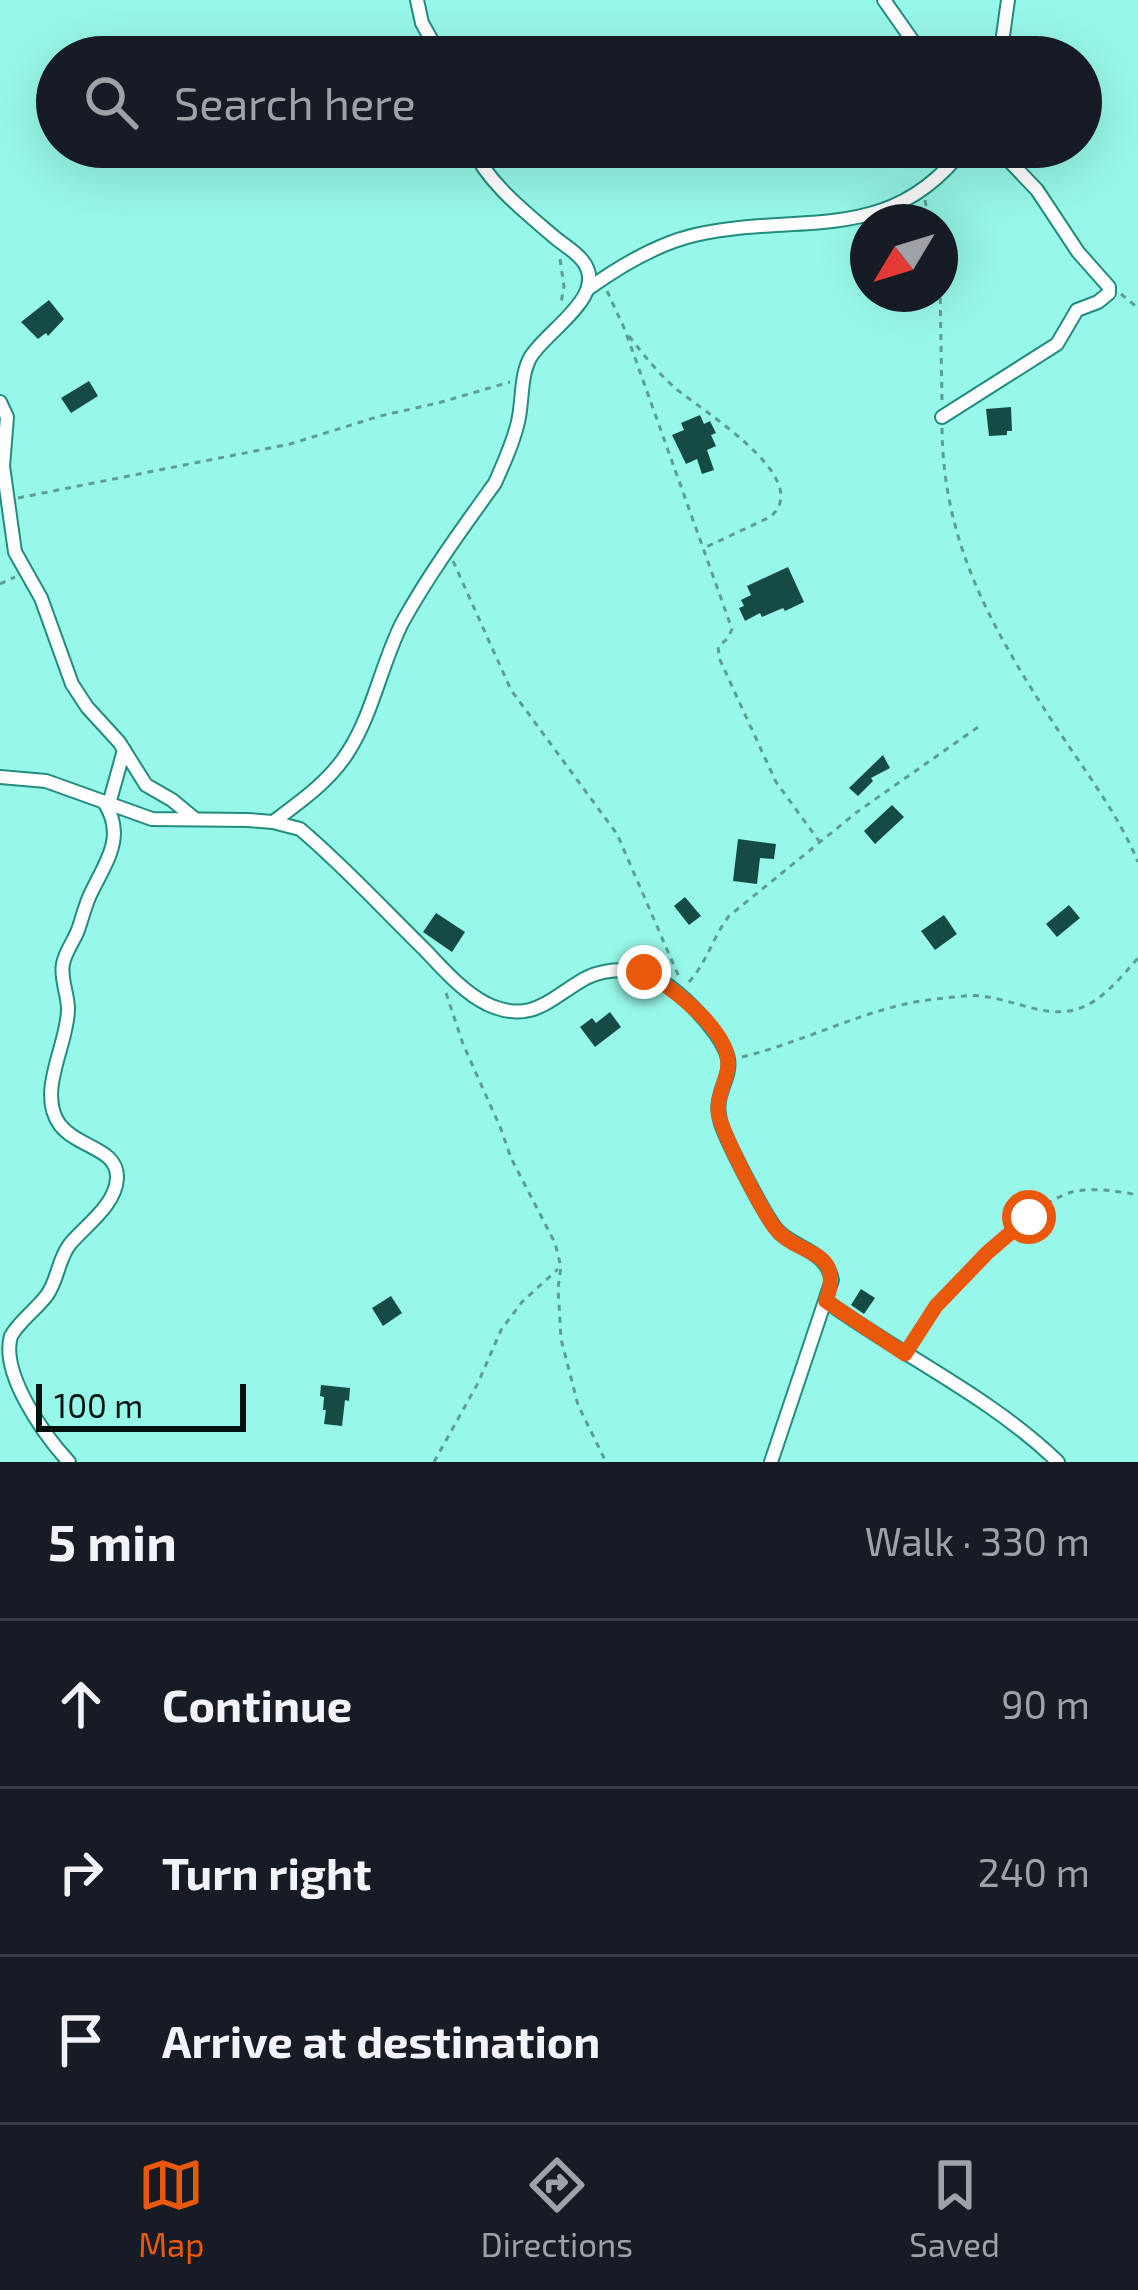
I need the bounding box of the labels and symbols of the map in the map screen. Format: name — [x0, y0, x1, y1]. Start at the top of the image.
north arrow — [850, 204, 958, 312]
route end — [617, 945, 671, 999]
route start — [1002, 1190, 1056, 1244]
scale bar — [36, 1378, 246, 1431]

